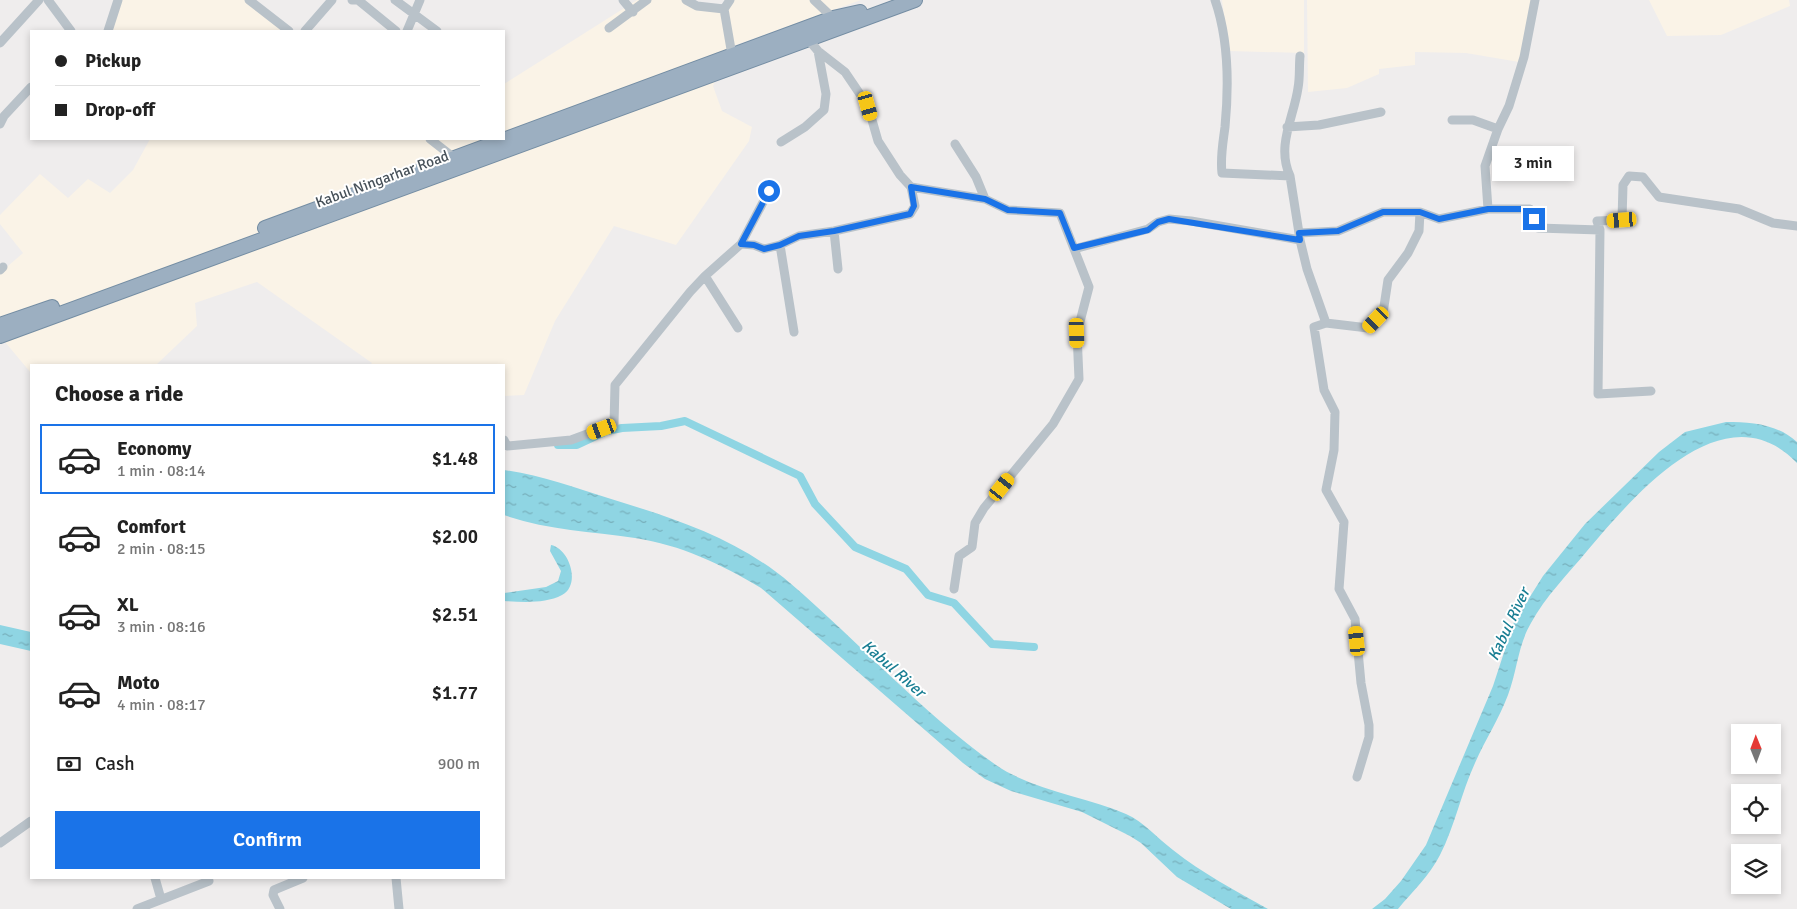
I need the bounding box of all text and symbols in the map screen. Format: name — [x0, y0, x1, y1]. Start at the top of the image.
text: Pickup — [85, 49, 141, 73]
car — [856, 90, 879, 122]
text: Drop-off — [85, 98, 155, 122]
street label: Kabul Ningarhar Road — [313, 146, 451, 211]
callout: 3 min — [1493, 146, 1575, 182]
text: 3 min — [1514, 153, 1552, 173]
route start — [758, 180, 780, 202]
route end — [1523, 208, 1545, 230]
car — [1606, 211, 1637, 229]
car — [1360, 304, 1391, 336]
car — [1068, 318, 1085, 348]
text: Choose a ride — [55, 380, 183, 407]
car — [585, 417, 618, 441]
icon: car — [57, 437, 102, 482]
text: Economy — [117, 437, 191, 461]
text: $1.48 — [432, 447, 478, 471]
text: 1 min · 08:14 — [117, 461, 206, 481]
car — [986, 471, 1017, 503]
icon: car — [57, 515, 102, 560]
text: Comfort — [117, 515, 186, 539]
text: $2.00 — [432, 525, 478, 549]
text: 2 min · 08:15 — [117, 539, 206, 559]
water label: Kabul River — [1483, 583, 1535, 664]
icon: car — [57, 593, 102, 638]
text: XL — [117, 593, 139, 617]
text: $2.51 — [432, 603, 478, 627]
text: 3 min · 08:16 — [117, 617, 206, 637]
car — [1347, 625, 1366, 657]
water label: Kabul River — [857, 636, 931, 703]
icon: car — [57, 671, 102, 716]
text: Moto — [117, 671, 160, 695]
text: $1.77 — [432, 681, 478, 705]
text: 4 min · 08:17 — [117, 695, 206, 715]
north arrow — [1731, 724, 1781, 774]
map controls — [1731, 724, 1781, 894]
icon: cash — [55, 750, 83, 778]
text: Cash — [95, 752, 135, 776]
text: 900 m — [438, 754, 480, 774]
button: locate — [1731, 784, 1781, 834]
button: Confirm — [55, 811, 480, 869]
button: layers — [1731, 844, 1781, 894]

